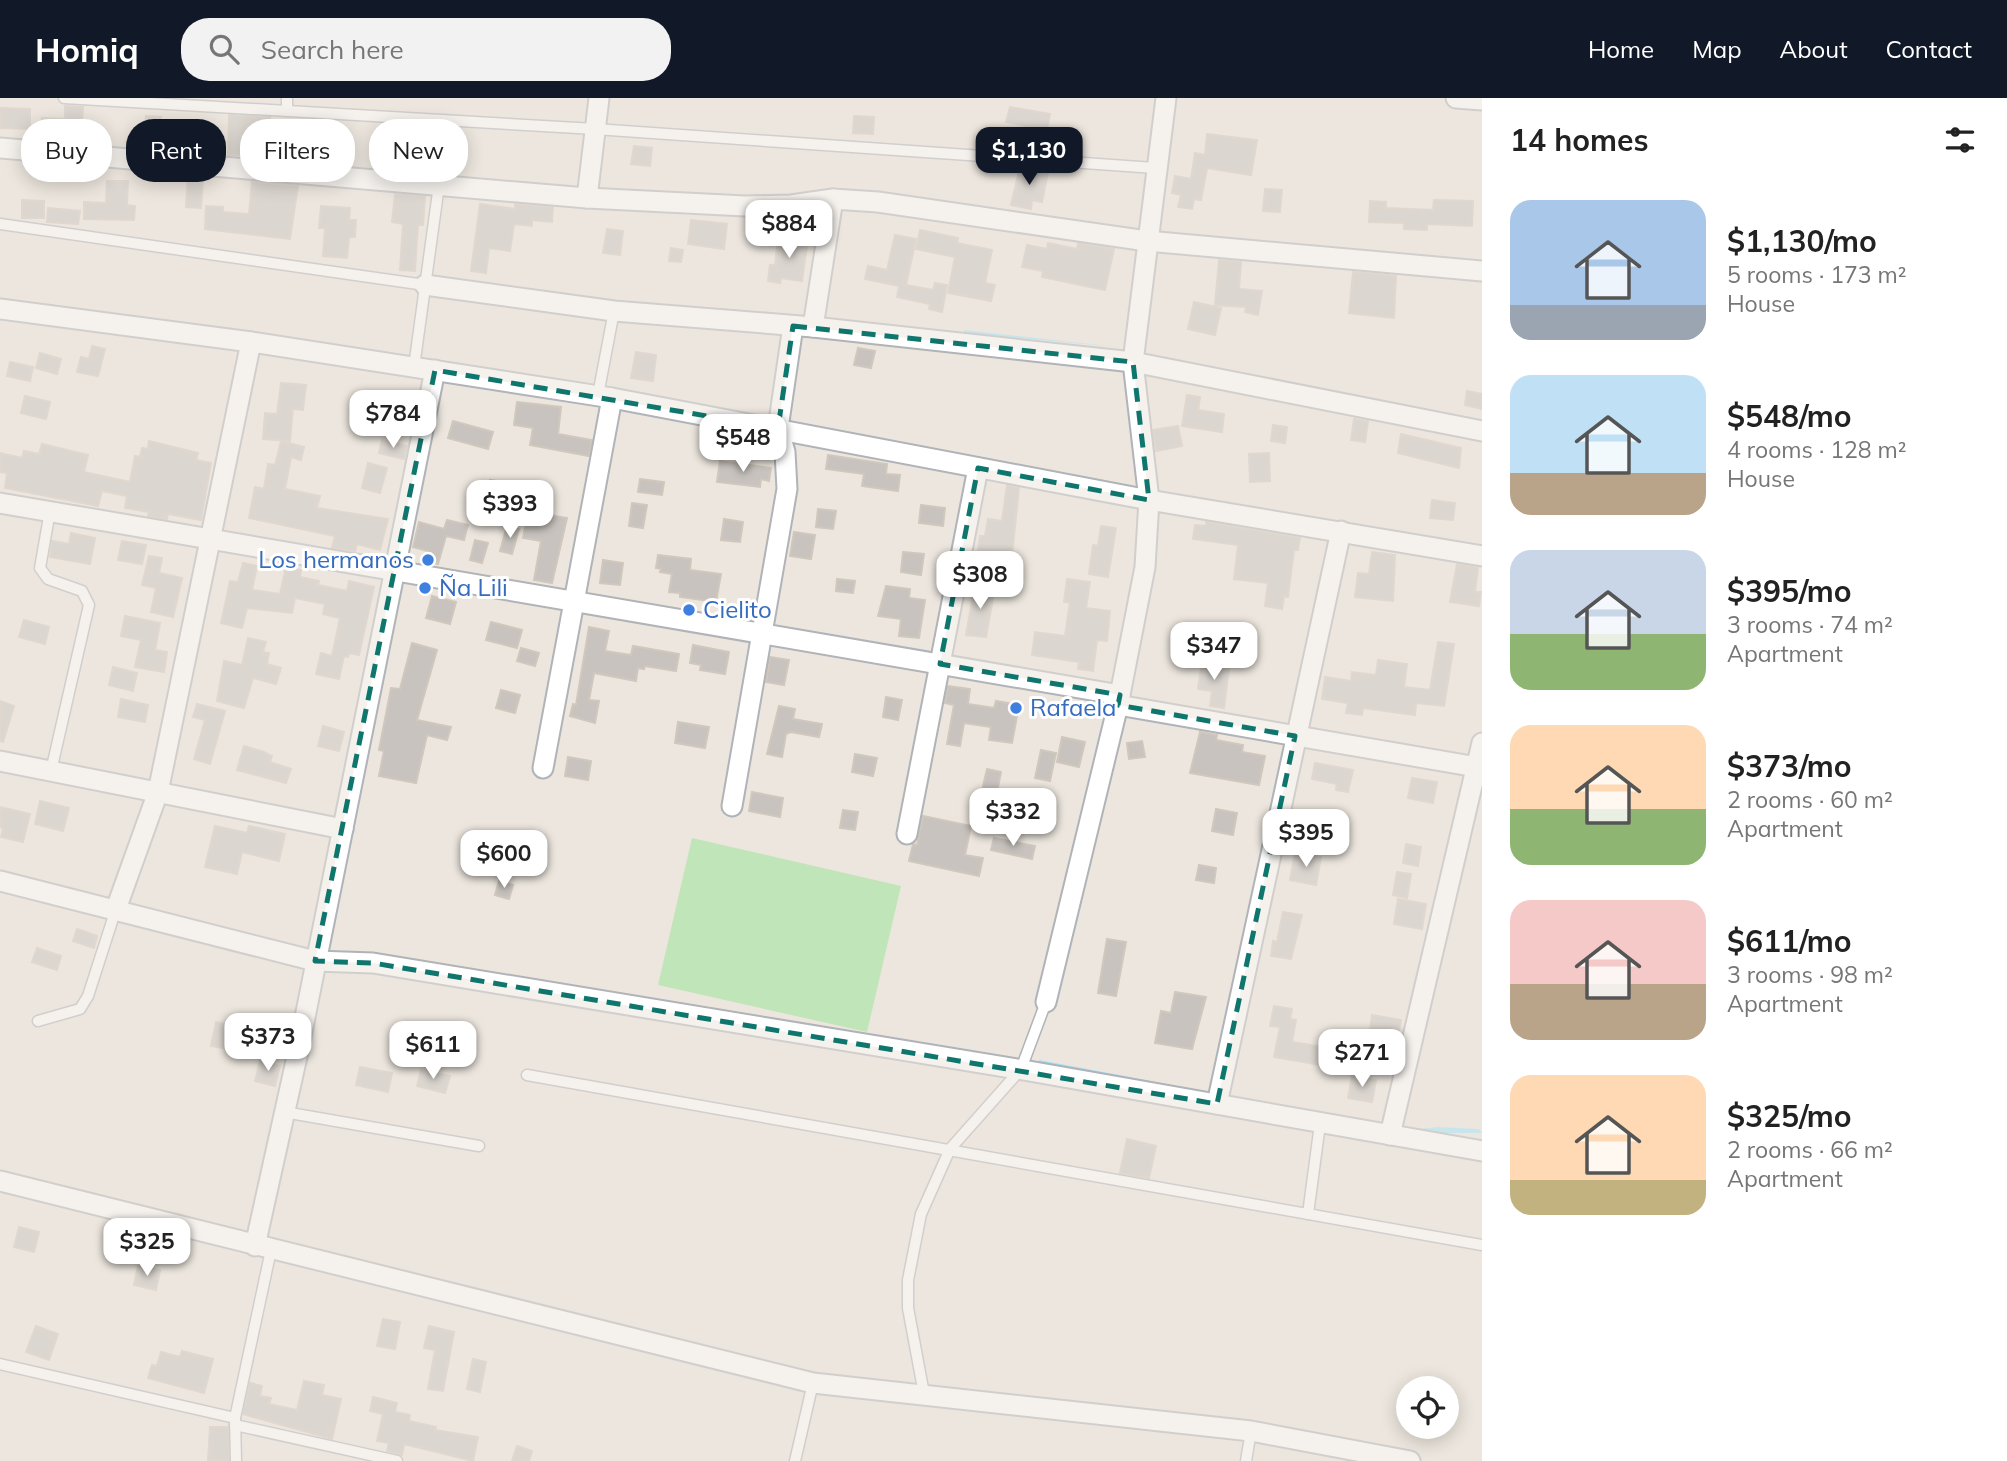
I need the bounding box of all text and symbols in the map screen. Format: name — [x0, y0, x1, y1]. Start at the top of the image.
search box — [181, 18, 671, 81]
text: Homiq — [35, 29, 139, 70]
icon: search — [205, 30, 243, 68]
text: Search here — [261, 33, 404, 66]
text: Home — [1588, 34, 1654, 64]
text: Map — [1692, 34, 1742, 64]
text: About — [1780, 34, 1848, 64]
text: Contact — [1886, 34, 1972, 64]
chip: Buy — [21, 119, 112, 182]
chip: Rent — [126, 119, 226, 182]
chip: Filters — [240, 119, 355, 182]
chip: New — [369, 119, 468, 182]
text: 14 homes — [1510, 121, 1649, 159]
icon: filters — [1941, 121, 1979, 159]
pin: $1,130 — [972, 127, 1086, 187]
text: $1,130 — [992, 135, 1066, 164]
pin: $884 — [748, 200, 830, 260]
text: $884 — [761, 208, 817, 237]
text: $1,130/mo — [1727, 222, 1877, 260]
icon: home — [1566, 228, 1650, 312]
text: 5 rooms · 173 m² — [1727, 260, 1907, 289]
text: House — [1727, 289, 1795, 318]
pin: $784 — [352, 390, 434, 450]
text: $548/mo — [1727, 397, 1851, 435]
text: $784 — [365, 398, 421, 427]
icon: home — [1566, 403, 1650, 487]
pin: $548 — [702, 414, 784, 474]
text: $548 — [715, 422, 771, 451]
text: 4 rooms · 128 m² — [1727, 435, 1907, 464]
text: House — [1727, 464, 1795, 493]
pin: $393 — [469, 480, 551, 540]
text: $393 — [482, 488, 538, 517]
place label: Los hermanos — [258, 544, 414, 574]
marker: Los hermanos — [420, 552, 436, 568]
pin: $308 — [939, 552, 1021, 611]
text: $308 — [952, 559, 1008, 588]
place label: Ña Lili — [439, 572, 508, 602]
text: $395/mo — [1727, 572, 1851, 610]
icon: home — [1566, 578, 1650, 662]
marker: Ña Lili — [417, 580, 433, 596]
place label: Cielito — [703, 594, 772, 624]
marker: Cielito — [681, 602, 697, 618]
text: 3 rooms · 74 m² — [1727, 610, 1893, 639]
pin: $347 — [1173, 622, 1255, 682]
text: $347 — [1186, 630, 1242, 659]
text: Apartment — [1727, 639, 1843, 668]
place label: Rafaela — [1030, 692, 1117, 722]
marker: Rafaela — [1008, 700, 1024, 716]
text: $373/mo — [1727, 747, 1851, 785]
icon: home — [1566, 753, 1650, 837]
text: 2 rooms · 60 m² — [1727, 785, 1893, 814]
pin: $332 — [972, 788, 1054, 848]
text: $332 — [985, 796, 1041, 825]
pin: $395 — [1265, 810, 1347, 869]
text: Apartment — [1727, 814, 1843, 843]
text: $395 — [1278, 817, 1334, 846]
pin: $600 — [463, 830, 545, 890]
text: $600 — [476, 838, 532, 867]
text: $611/mo — [1727, 922, 1851, 960]
icon: home — [1566, 928, 1650, 1012]
text: 3 rooms · 98 m² — [1727, 960, 1893, 989]
text: Apartment — [1727, 989, 1843, 1018]
pin: $373 — [227, 1014, 309, 1073]
text: $373 — [240, 1021, 296, 1050]
pin: $611 — [392, 1021, 474, 1081]
text: $611 — [405, 1029, 461, 1058]
pin: $271 — [1321, 1030, 1403, 1089]
text: $271 — [1334, 1037, 1390, 1066]
text: $325/mo — [1727, 1097, 1851, 1135]
icon: home — [1566, 1103, 1650, 1187]
text: 2 rooms · 66 m² — [1727, 1135, 1893, 1164]
text: Apartment — [1727, 1164, 1843, 1193]
pin: $325 — [106, 1218, 188, 1278]
text: $325 — [119, 1226, 175, 1255]
map controls — [1396, 1376, 1459, 1439]
button: locate — [1396, 1376, 1459, 1439]

